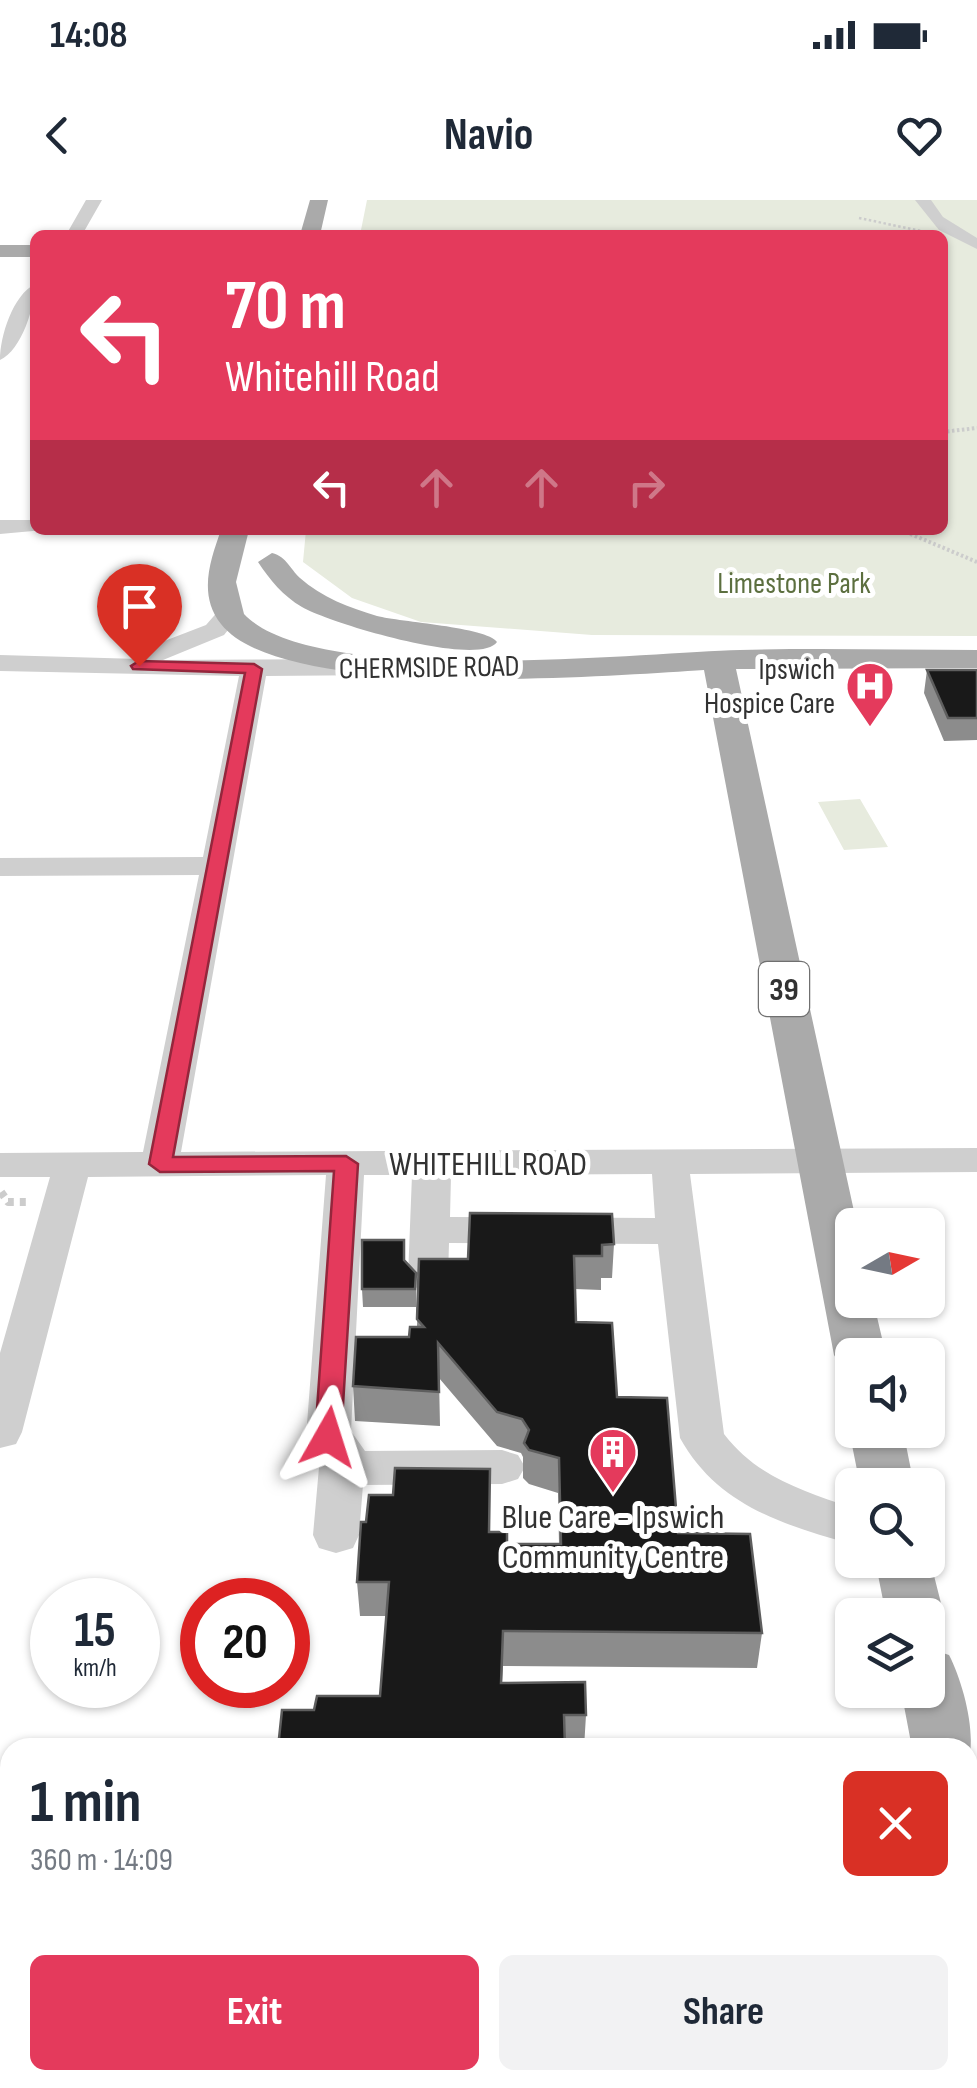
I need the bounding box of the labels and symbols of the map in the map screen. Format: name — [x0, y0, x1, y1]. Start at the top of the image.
pin — [97, 564, 182, 667]
park label: Limestone Park — [717, 566, 871, 602]
street label: CHERMSIDE ROAD — [338, 648, 520, 688]
place label: Ipswich Hospice Care — [704, 652, 835, 722]
hospital icon: Ipswich Hospice Care — [844, 660, 896, 728]
road number: 39 — [759, 962, 809, 1016]
street label: WHITEHILL ROAD — [389, 1143, 587, 1186]
north arrow — [835, 1208, 945, 1318]
position arrow — [276, 1385, 380, 1489]
building icon: Blue Care - Ipswich Community Centre — [587, 1426, 639, 1494]
place label: Blue Care - Ipswich Community Centre — [501, 1496, 725, 1579]
speed limit sign: 20 — [180, 1578, 310, 1708]

